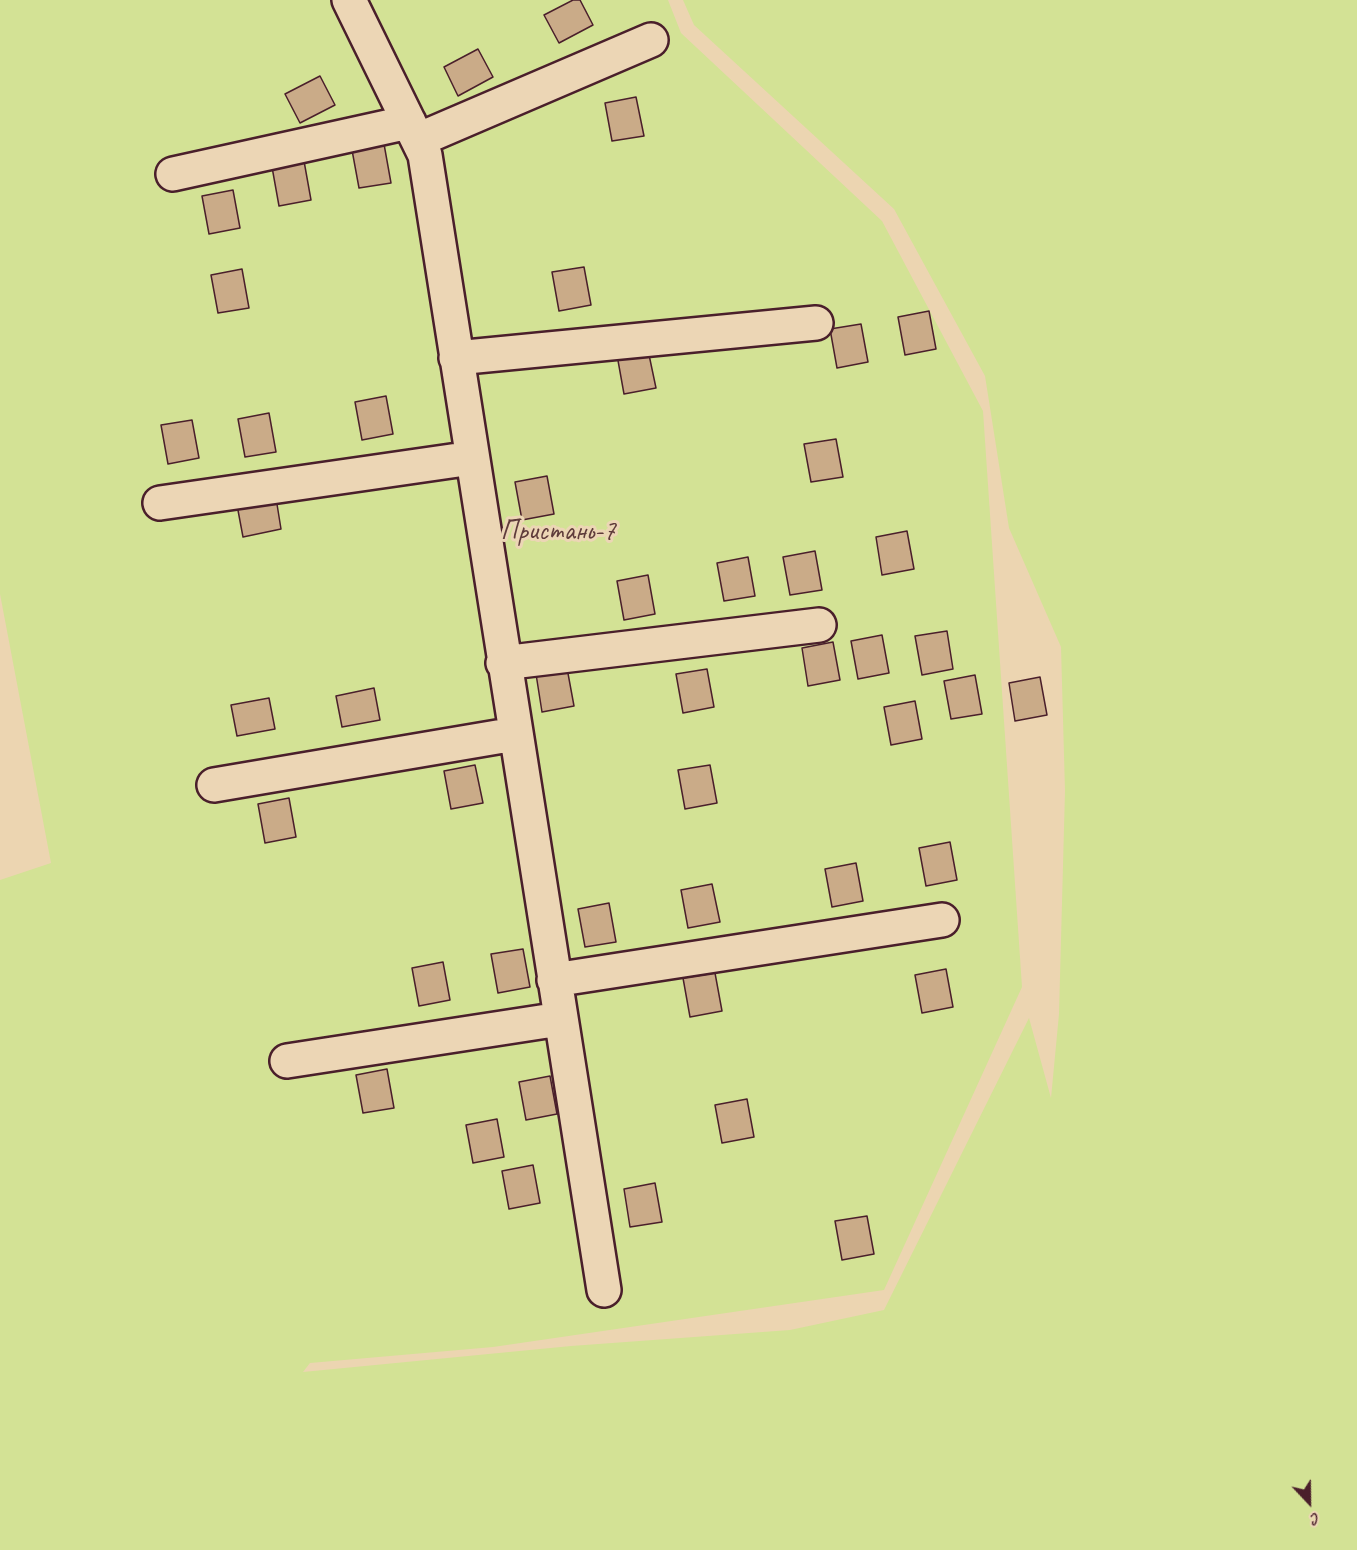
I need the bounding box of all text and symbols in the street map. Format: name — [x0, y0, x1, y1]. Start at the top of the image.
park label: Пристань-7 — [500, 515, 616, 549]
north arrow — [1279, 1472, 1339, 1532]
text: С — [1308, 1508, 1323, 1529]

